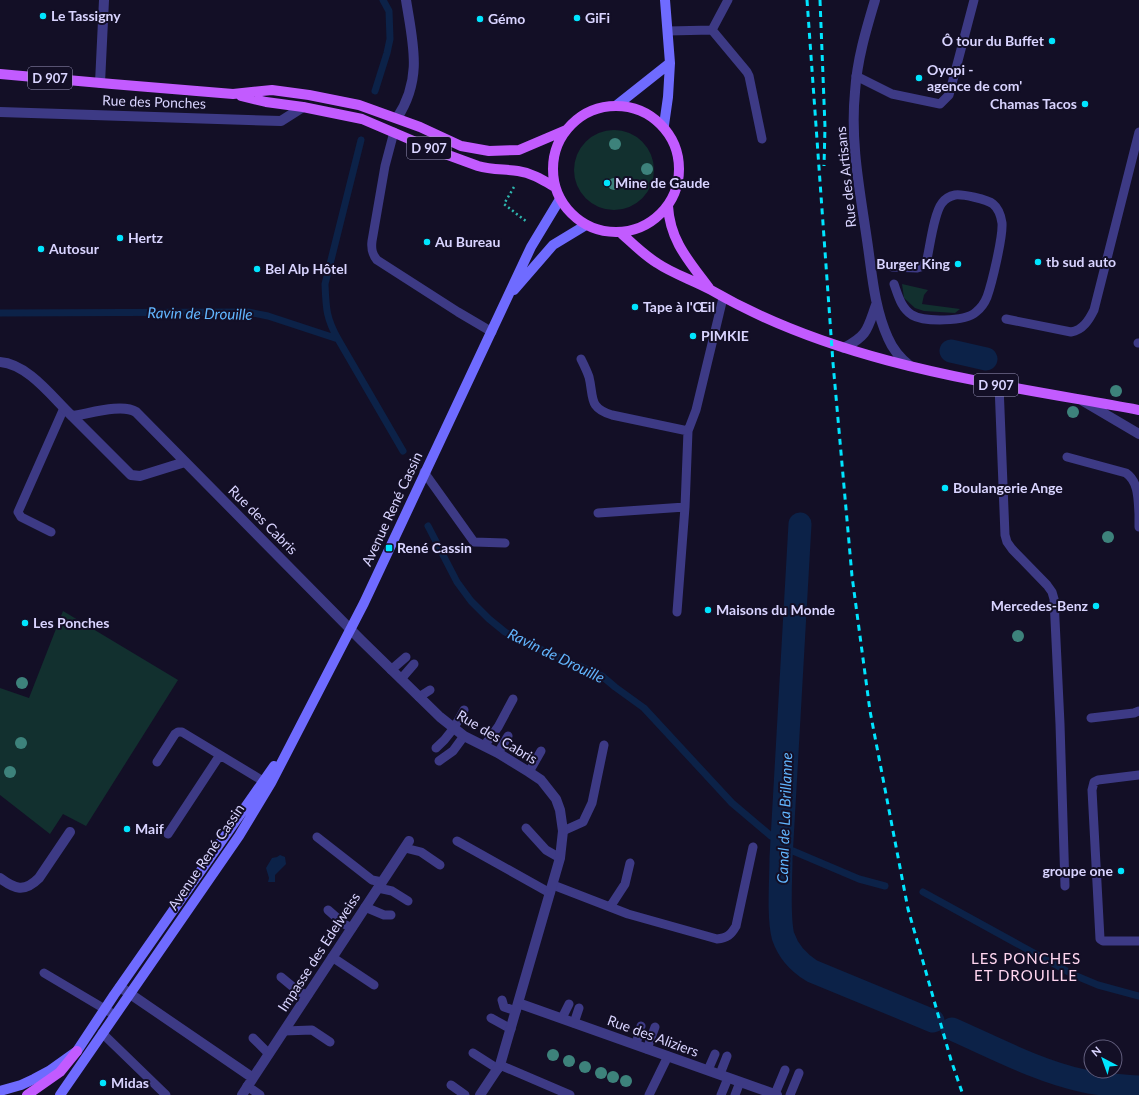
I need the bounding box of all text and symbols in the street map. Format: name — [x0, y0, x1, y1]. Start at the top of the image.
place label: Le Tassigny — [51, 7, 121, 24]
place label: GiFi — [585, 9, 610, 26]
place label: Gémo — [488, 10, 525, 27]
marker: Le Tassigny — [38, 11, 48, 21]
marker: GiFi — [572, 13, 582, 23]
marker: Gémo — [475, 14, 485, 24]
place label: Ô tour du Buffet — [942, 32, 1045, 49]
marker: Ô tour du Buffet — [1047, 36, 1057, 46]
place label: Oyopi - agence de com' — [927, 61, 1022, 94]
road number: D 907 — [28, 67, 72, 89]
marker: Oyopi - agence de com' — [914, 73, 924, 83]
street label: Rue des Ponches — [102, 91, 206, 112]
place label: Chamas Tacos — [990, 95, 1077, 112]
marker: Chamas Tacos — [1080, 99, 1090, 109]
street label: Rue des Artisans — [832, 126, 859, 229]
road number: D 907 — [407, 137, 451, 159]
place label: Mine de Gaude — [615, 174, 710, 191]
marker: Mine de Gaude — [602, 178, 612, 188]
place label: Hertz — [128, 229, 163, 246]
marker: Hertz — [115, 233, 125, 243]
place label: Au Bureau — [434, 233, 500, 250]
marker: Au Bureau — [422, 237, 432, 247]
place label: Autosur — [48, 240, 100, 257]
marker: Autosur — [36, 244, 46, 254]
place label: tb sud auto — [1046, 253, 1116, 270]
place label: Burger King — [876, 255, 951, 272]
marker: tb sud auto — [1033, 257, 1043, 267]
marker: Burger King — [953, 259, 963, 269]
place label: Bel Alp Hôtel — [265, 260, 347, 277]
marker: Bel Alp Hôtel — [252, 264, 262, 274]
place label: Tape à l'Œil — [643, 298, 715, 315]
marker: Tape à l'Œil — [630, 302, 640, 312]
water label: Ravin de Drouille — [147, 303, 253, 323]
place label: PIMKIE — [701, 327, 749, 344]
marker: PIMKIE — [688, 331, 698, 341]
road number: D 907 — [974, 374, 1018, 396]
street label: Avenue René Cassin — [358, 449, 425, 569]
place label: Boulangerie Ange — [953, 479, 1063, 496]
street label: Rue des Cabris — [225, 482, 301, 558]
marker: Boulangerie Ange — [940, 483, 950, 493]
place label: René Cassin — [397, 539, 472, 556]
marker: René Cassin — [384, 543, 394, 553]
place label: Mercedes-Benz — [991, 597, 1089, 614]
place label: Maisons du Monde — [716, 601, 835, 618]
marker: Mercedes-Benz — [1091, 601, 1101, 611]
marker: Maisons du Monde — [703, 605, 713, 615]
place label: Les Ponches — [33, 614, 110, 631]
marker: Les Ponches — [20, 618, 30, 628]
water label: Ravin de Drouille — [505, 624, 608, 686]
street label: Rue des Cabris — [454, 706, 541, 767]
water label: Canal de La Brillanne — [773, 752, 795, 884]
street label: Avenue René Cassin — [164, 801, 247, 913]
place label: Maif — [135, 820, 164, 837]
marker: Maif — [122, 824, 132, 834]
place label: groupe one — [1042, 862, 1114, 879]
marker: groupe one — [1116, 866, 1126, 876]
street label: Impasse des Edelweiss — [274, 889, 363, 1014]
district label: LES PONCHES ET DROUILLE — [971, 949, 1081, 984]
street label: Rue des Aliziers — [605, 1011, 701, 1060]
north arrow — [1083, 1039, 1123, 1079]
text: N — [1089, 1043, 1104, 1059]
place label: Midas — [111, 1074, 149, 1091]
marker: Midas — [98, 1078, 108, 1088]

